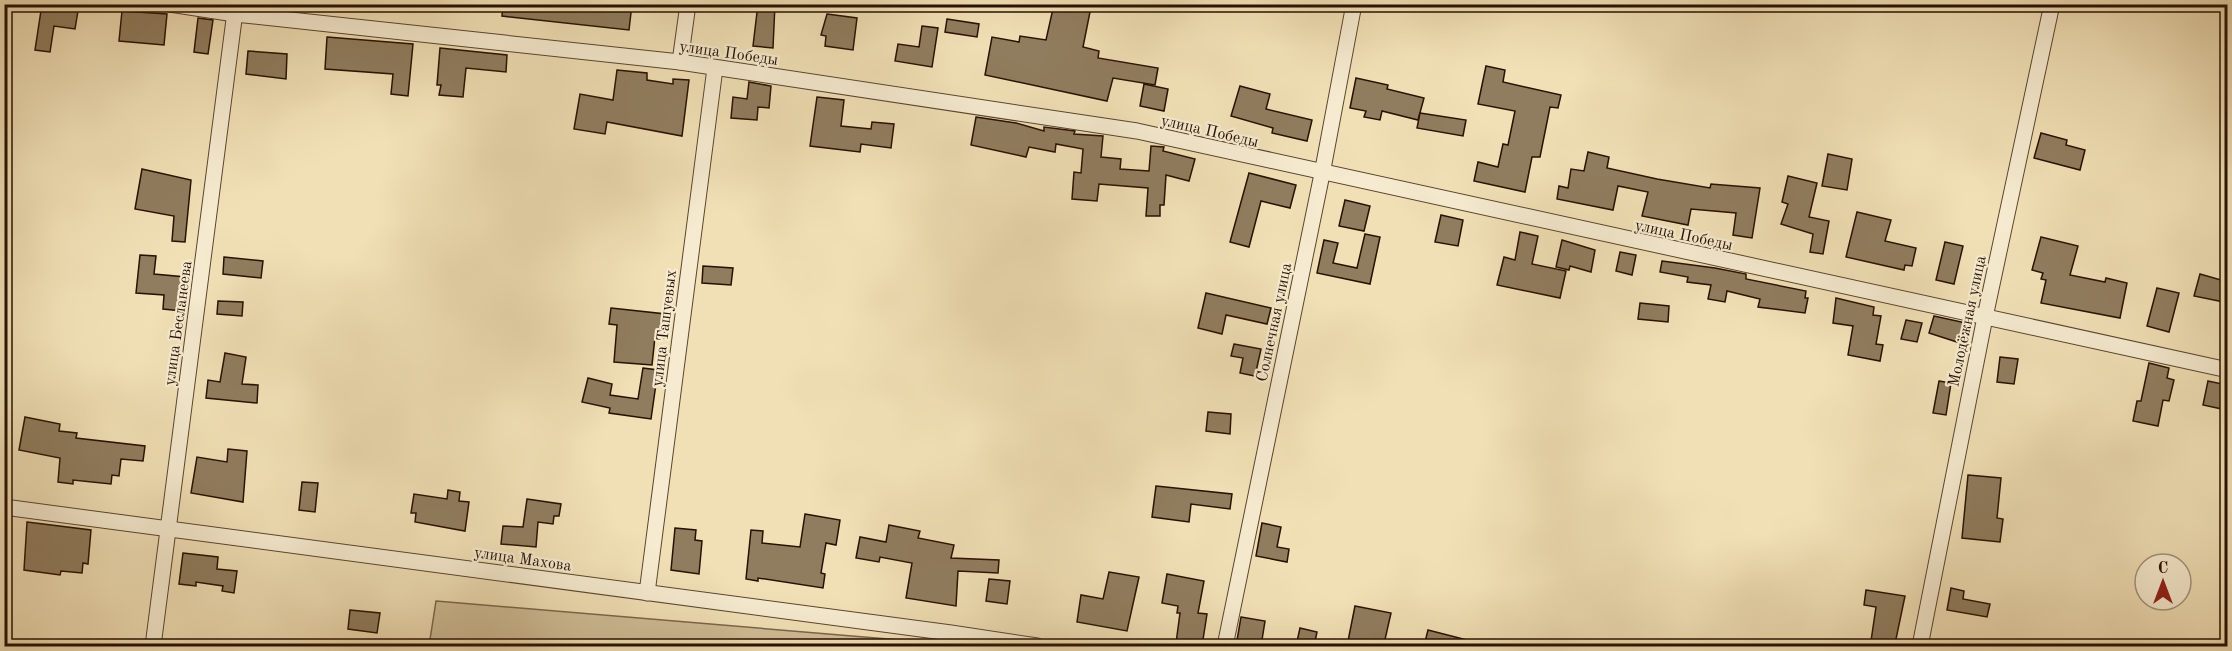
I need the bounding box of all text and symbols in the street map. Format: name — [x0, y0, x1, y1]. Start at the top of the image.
street label: улица Победы — [678, 39, 779, 69]
street label: улица Победы — [1159, 113, 1260, 151]
street label: улица Победы — [1633, 218, 1734, 254]
street label: Молодёжная улица — [1946, 254, 1990, 389]
street label: улица Бесланеева — [162, 260, 196, 387]
street label: Солнечная улица — [1255, 261, 1295, 383]
street label: улица Ташуевых — [650, 269, 680, 388]
street label: улица Махова — [473, 545, 573, 575]
north arrow — [2133, 552, 2193, 612]
text: С — [2158, 561, 2168, 577]

